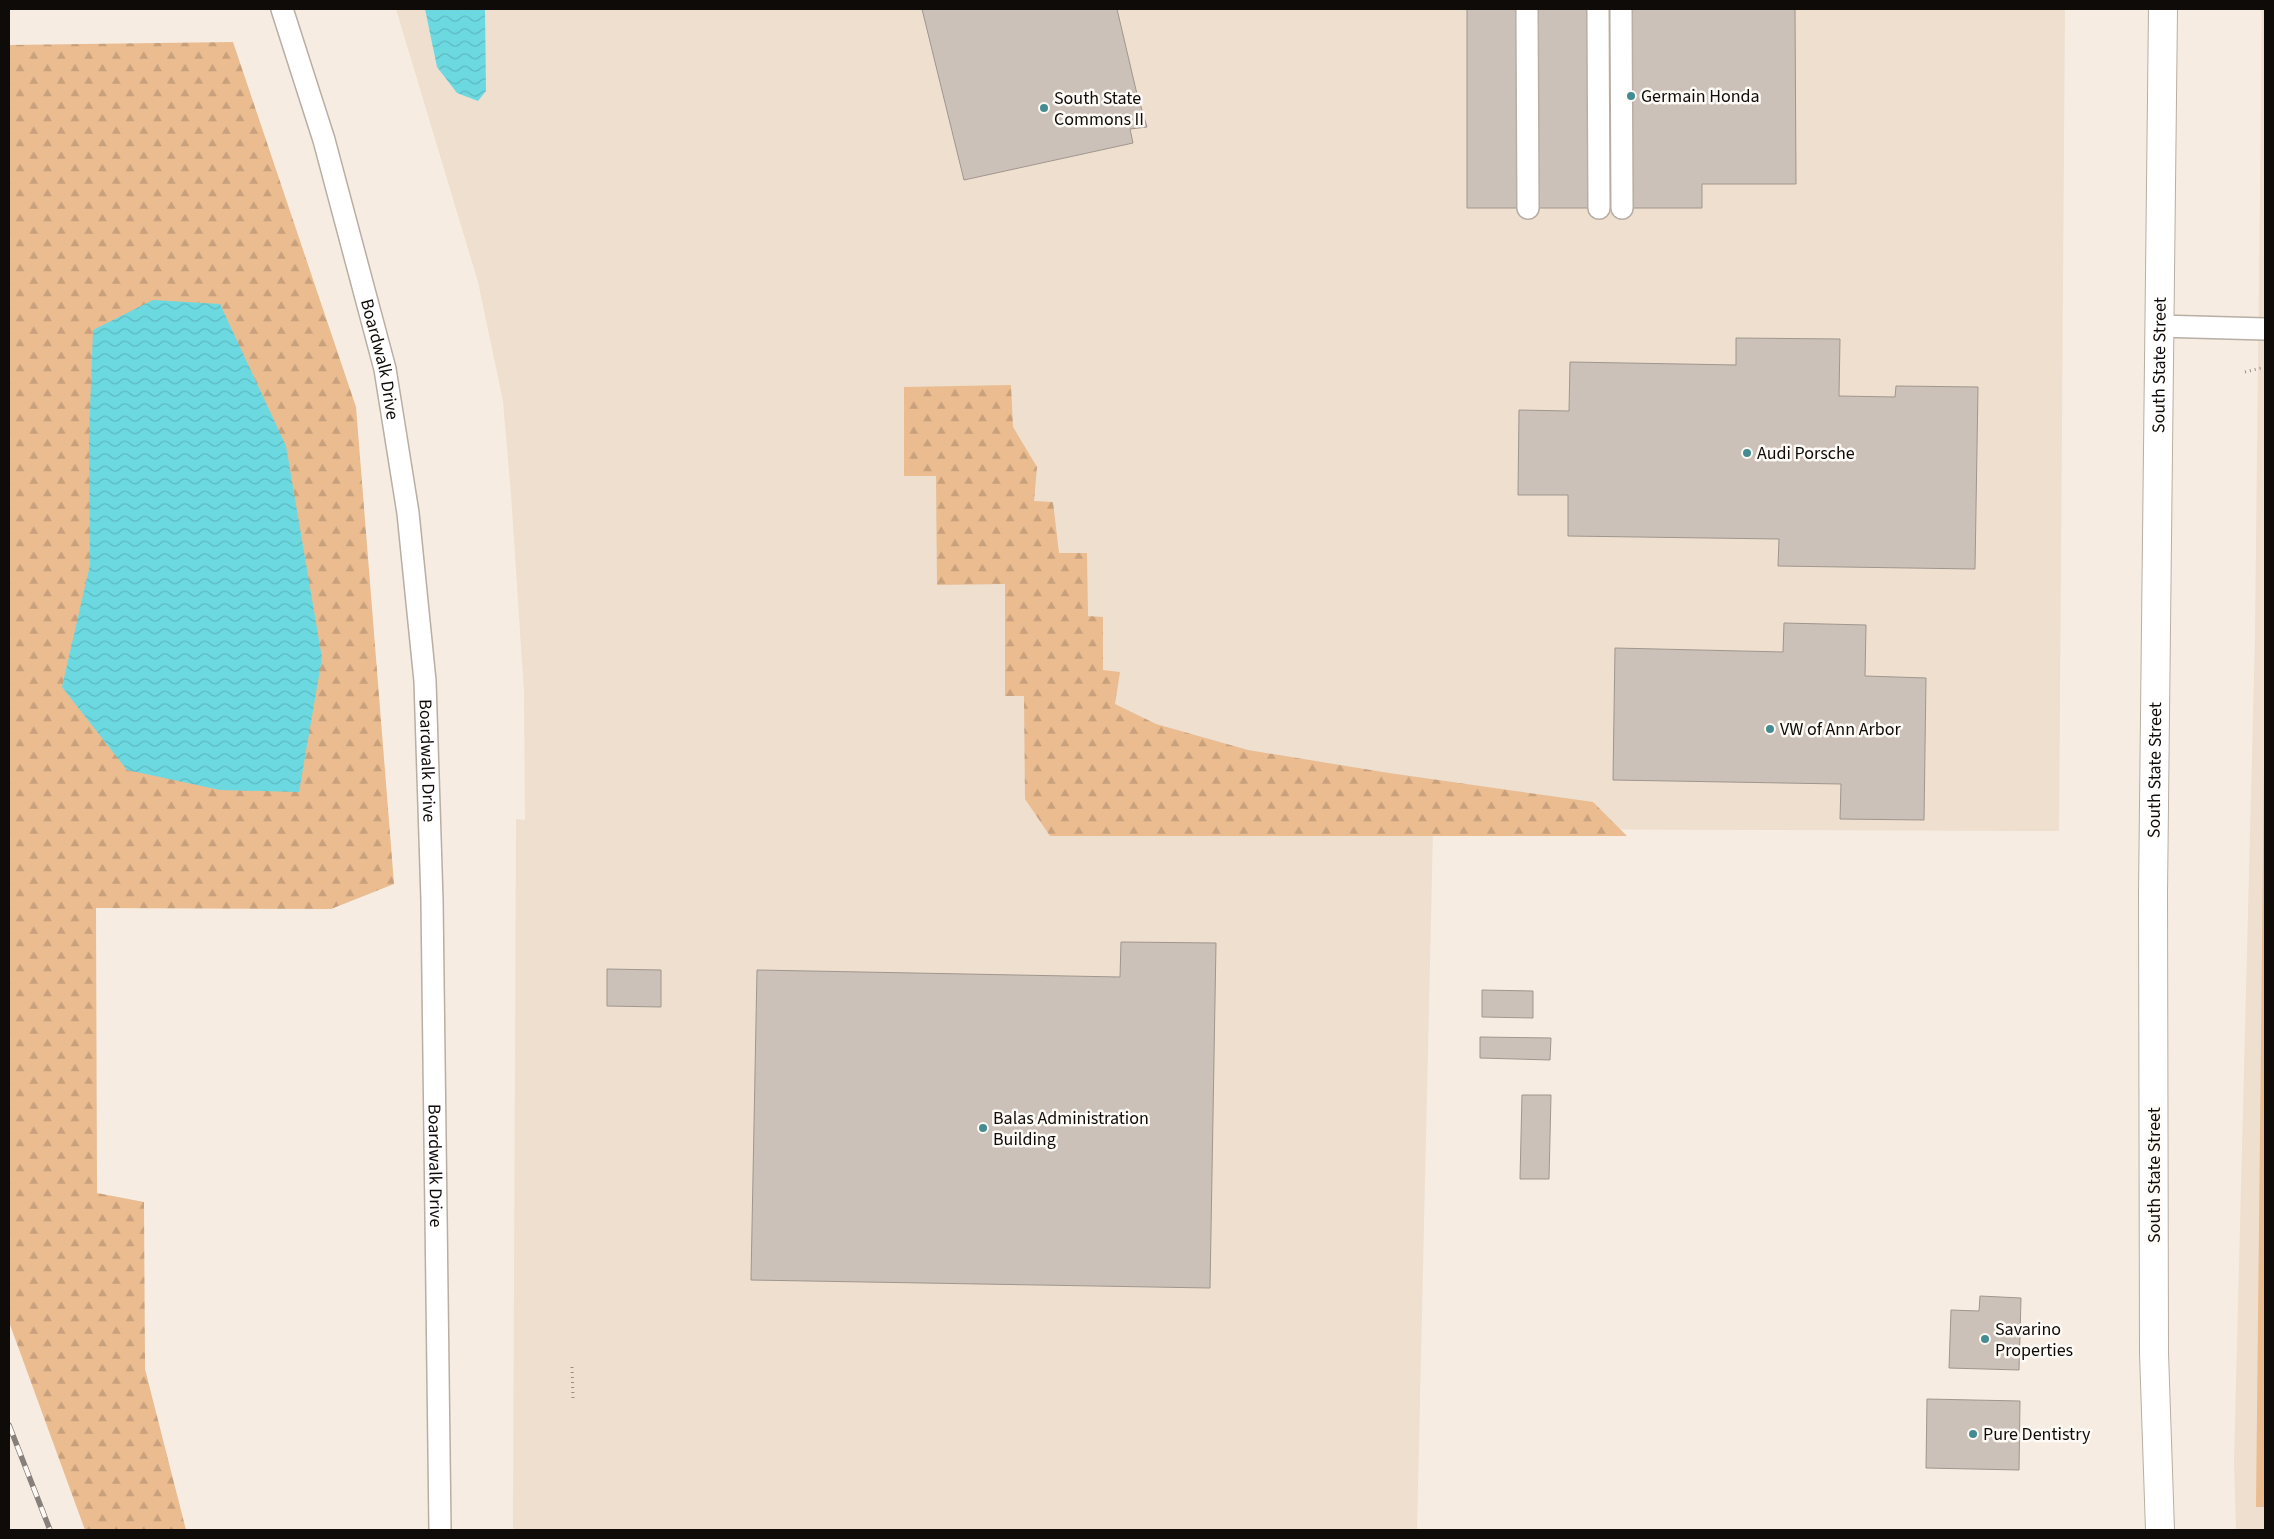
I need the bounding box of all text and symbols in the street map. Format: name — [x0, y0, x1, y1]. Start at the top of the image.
place label: Germain Honda — [1641, 84, 1760, 109]
place label: South State Commons II — [1054, 86, 1144, 132]
marker: Germain Honda — [1625, 90, 1637, 102]
marker: South State Commons II — [1038, 102, 1050, 114]
street label: Boardwalk Drive — [354, 296, 405, 421]
street label: South State Street — [2146, 297, 2172, 433]
place label: Audi Porsche — [1757, 441, 1855, 466]
marker: Audi Porsche — [1741, 447, 1753, 459]
street label: Boardwalk Drive — [413, 699, 442, 823]
street label: South State Street — [2141, 702, 2168, 838]
place label: VW of Ann Arbor — [1780, 717, 1901, 742]
marker: VW of Ann Arbor — [1764, 723, 1776, 735]
street label: Boardwalk Drive — [422, 1104, 449, 1227]
place label: Balas Administration Building — [993, 1106, 1149, 1152]
street label: South State Street — [2142, 1107, 2167, 1243]
marker: Balas Administration Building — [977, 1122, 989, 1134]
place label: Savarino Properties — [1995, 1317, 2073, 1363]
marker: Savarino Properties — [1979, 1333, 1991, 1345]
place label: Pure Dentistry — [1983, 1422, 2091, 1447]
marker: Pure Dentistry — [1967, 1428, 1979, 1440]

